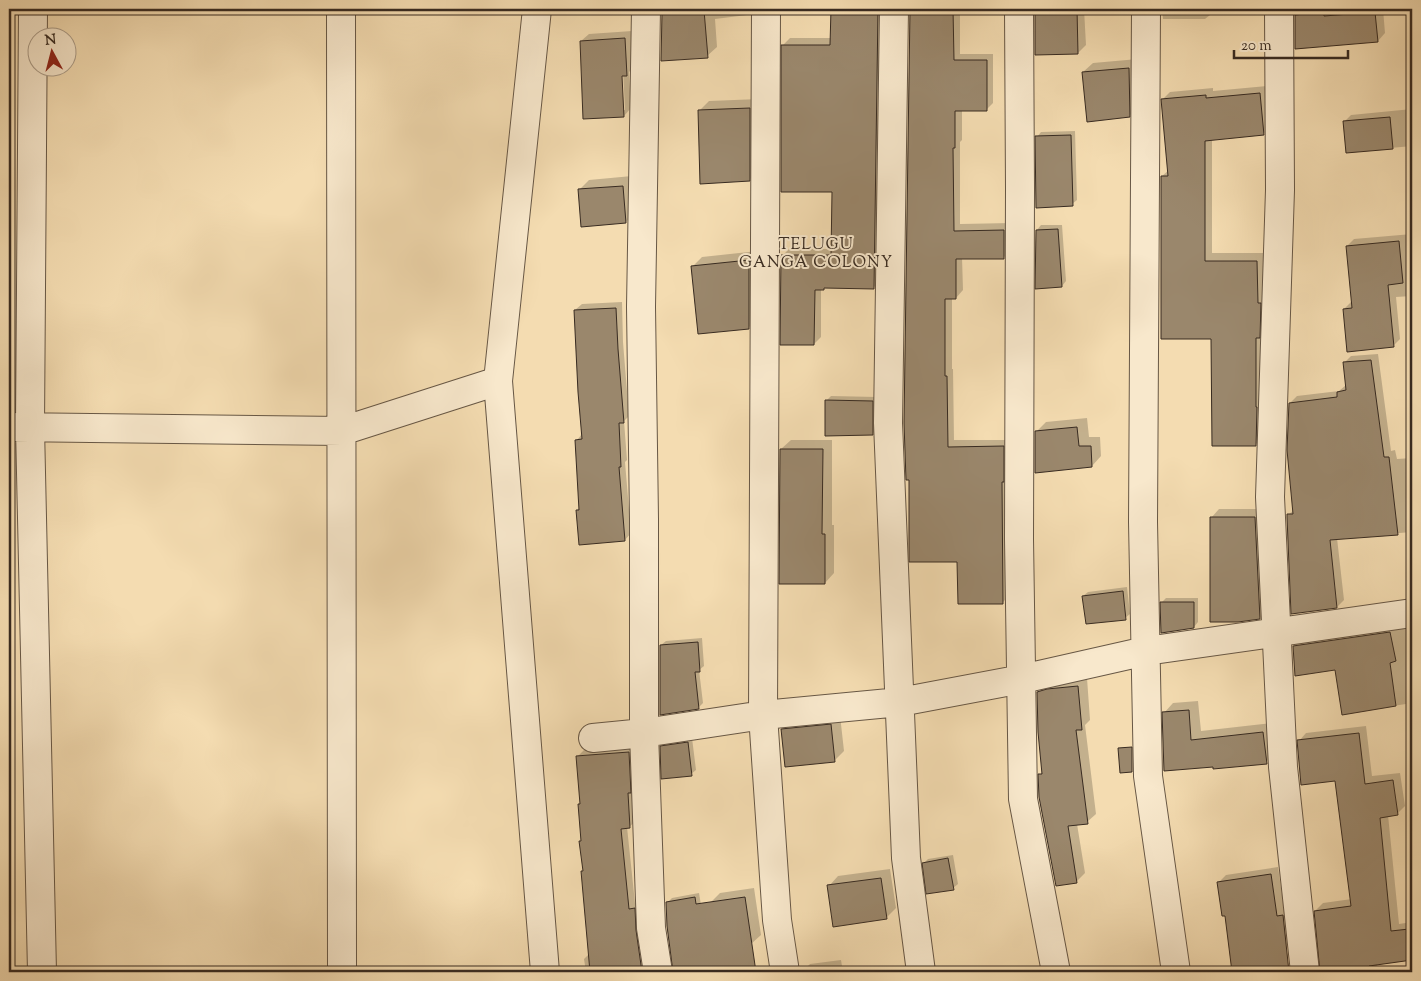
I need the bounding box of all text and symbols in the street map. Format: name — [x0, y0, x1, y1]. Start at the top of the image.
north arrow — [28, 28, 78, 78]
scale bar — [1234, 28, 1347, 60]
text: N — [44, 30, 57, 52]
text: 20 m — [1241, 36, 1272, 57]
district label: TELUGU GANGA COLONY — [739, 234, 893, 275]

